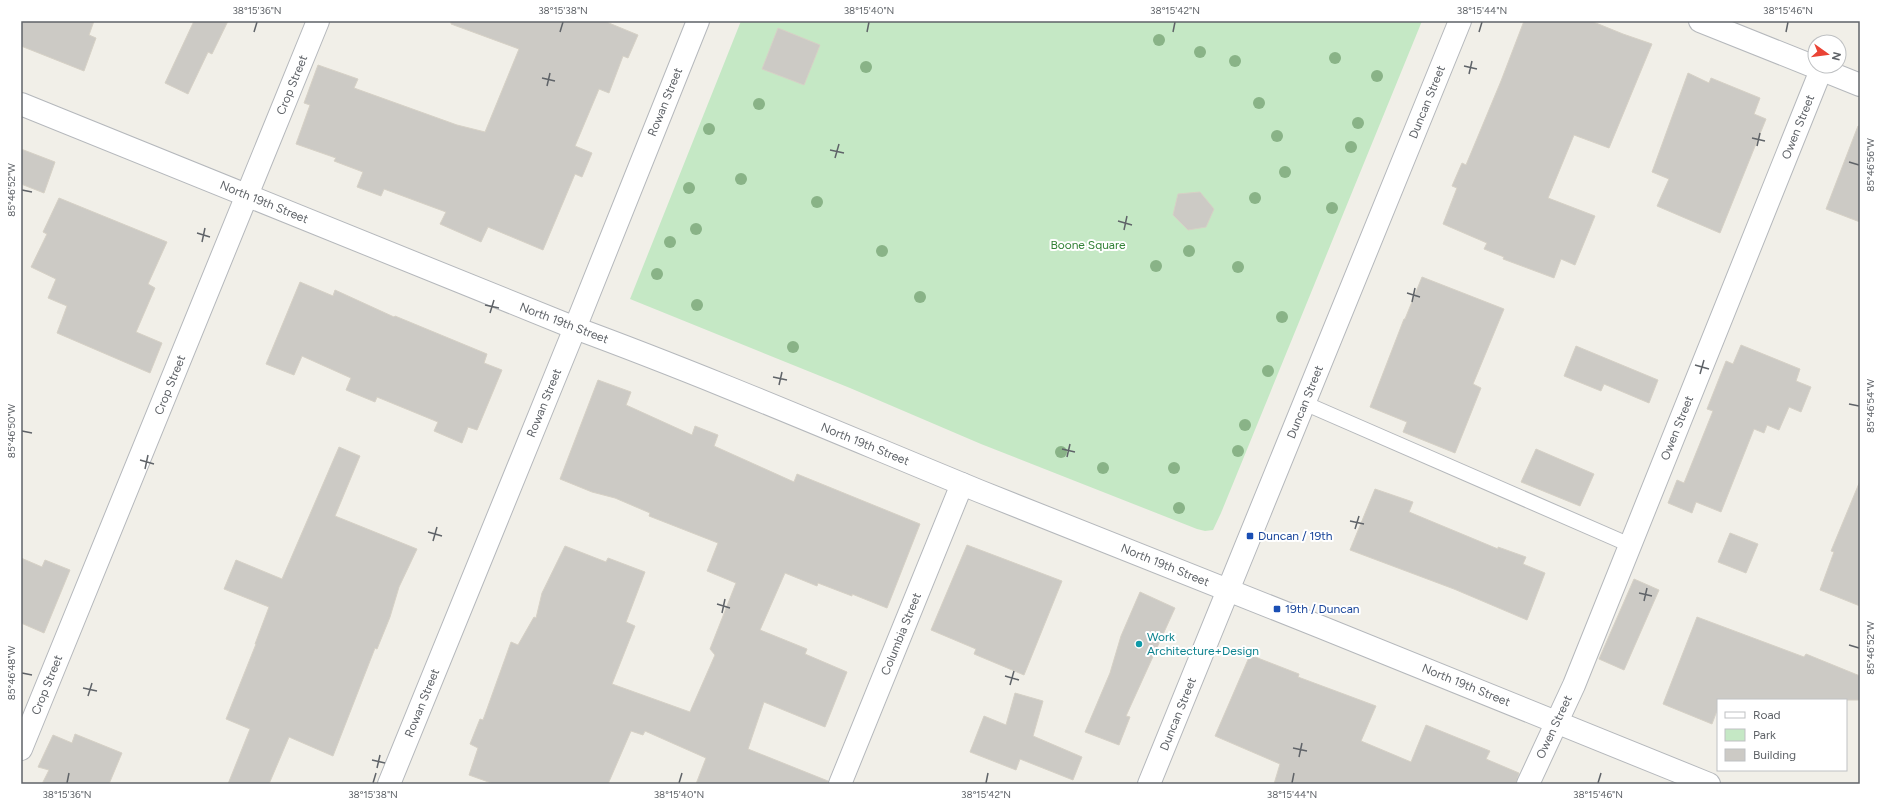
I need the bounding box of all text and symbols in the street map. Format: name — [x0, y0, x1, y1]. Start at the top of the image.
text: 38°15'36"N — [232, 4, 282, 17]
text: 38°15'38"N — [538, 4, 588, 17]
text: 38°15'40"N — [844, 4, 894, 17]
text: 38°15'42"N — [1150, 4, 1200, 17]
text: 38°15'44"N — [1457, 4, 1507, 17]
text: 38°15'46"N — [1763, 4, 1813, 17]
north arrow — [1807, 34, 1847, 74]
text: N — [1829, 51, 1844, 62]
street label: Crop Street — [274, 53, 311, 117]
street label: Duncan Street — [1406, 63, 1448, 141]
street label: Rowan Street — [645, 65, 685, 138]
street label: Owen Street — [1779, 92, 1817, 161]
text: 85°46'56"W — [1864, 138, 1877, 192]
text: 85°46'52"W — [5, 163, 18, 217]
street label: North 19th Street — [218, 178, 311, 226]
park label: Boone Square — [1050, 238, 1126, 252]
street label: North 19th Street — [518, 300, 611, 347]
street label: Crop Street — [152, 353, 189, 417]
street label: Duncan Street — [1284, 363, 1326, 441]
street label: Rowan Street — [524, 366, 564, 439]
text: 85°46'54"W — [1864, 378, 1877, 433]
street label: Owen Street — [1658, 393, 1696, 462]
text: 85°46'50"W — [5, 403, 18, 458]
street label: North 19th Street — [819, 420, 912, 468]
place label: Duncan / 19th — [1258, 529, 1333, 543]
marker: Duncan / 19th — [1245, 531, 1255, 541]
street label: North 19th Street — [1119, 541, 1212, 589]
street label: Columbia Street — [878, 590, 924, 677]
place label: 19th / Duncan — [1285, 602, 1360, 616]
marker: 19th / Duncan — [1272, 604, 1282, 614]
text: 85°46'52"W — [1864, 621, 1877, 675]
place label: Work Architecture+Design — [1147, 630, 1259, 658]
marker: Work Architecture+Design — [1134, 639, 1144, 649]
text: 85°46'48"W — [5, 645, 18, 700]
street label: Crop Street — [29, 653, 66, 717]
street label: North 19th Street — [1420, 661, 1513, 709]
street label: Rowan Street — [402, 666, 442, 739]
street label: Duncan Street — [1157, 675, 1199, 753]
street label: Owen Street — [1533, 693, 1575, 761]
legend — [1717, 699, 1847, 771]
text: Road — [1753, 708, 1781, 722]
text: Park — [1753, 728, 1776, 742]
text: Building — [1753, 748, 1796, 762]
text: 38°15'36"N — [42, 788, 92, 801]
text: 38°15'38"N — [348, 788, 398, 801]
text: 38°15'40"N — [654, 788, 704, 801]
text: 38°15'42"N — [961, 788, 1011, 801]
text: 38°15'44"N — [1267, 788, 1317, 801]
text: 38°15'46"N — [1573, 788, 1623, 801]

